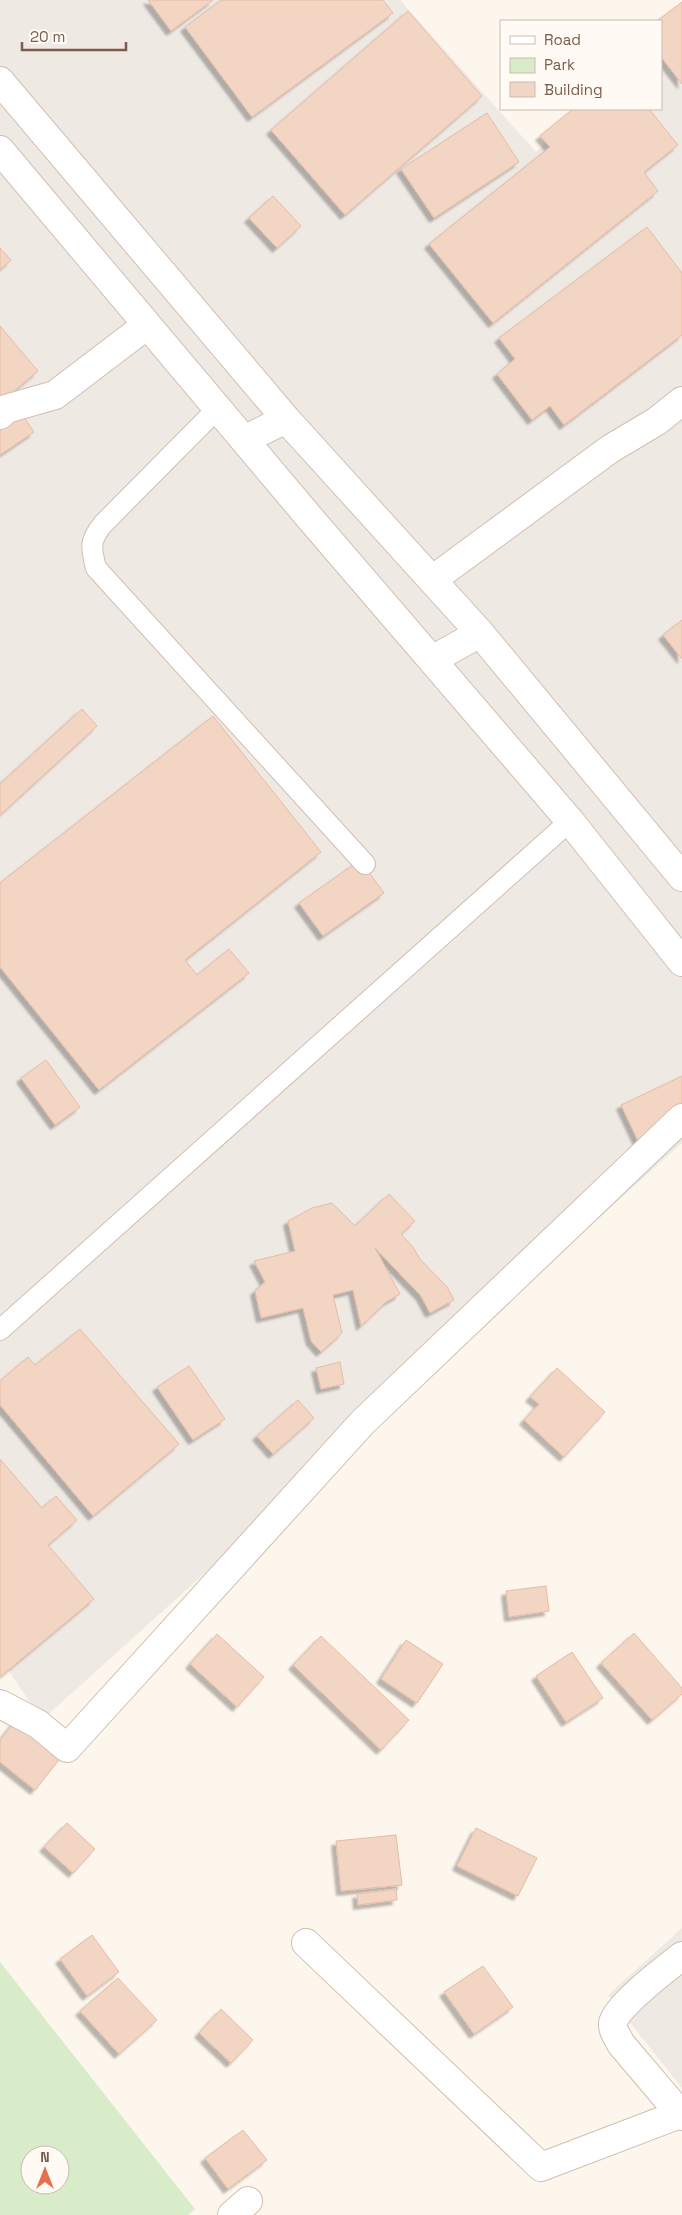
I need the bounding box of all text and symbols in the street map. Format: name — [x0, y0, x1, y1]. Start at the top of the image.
scale bar — [22, 20, 126, 52]
legend — [500, 20, 662, 110]
text: 20 m — [30, 27, 65, 46]
text: Road — [544, 30, 581, 49]
text: Park — [544, 55, 575, 74]
text: Building — [544, 80, 603, 99]
north arrow — [20, 2145, 70, 2195]
text: N — [40, 2148, 50, 2166]

